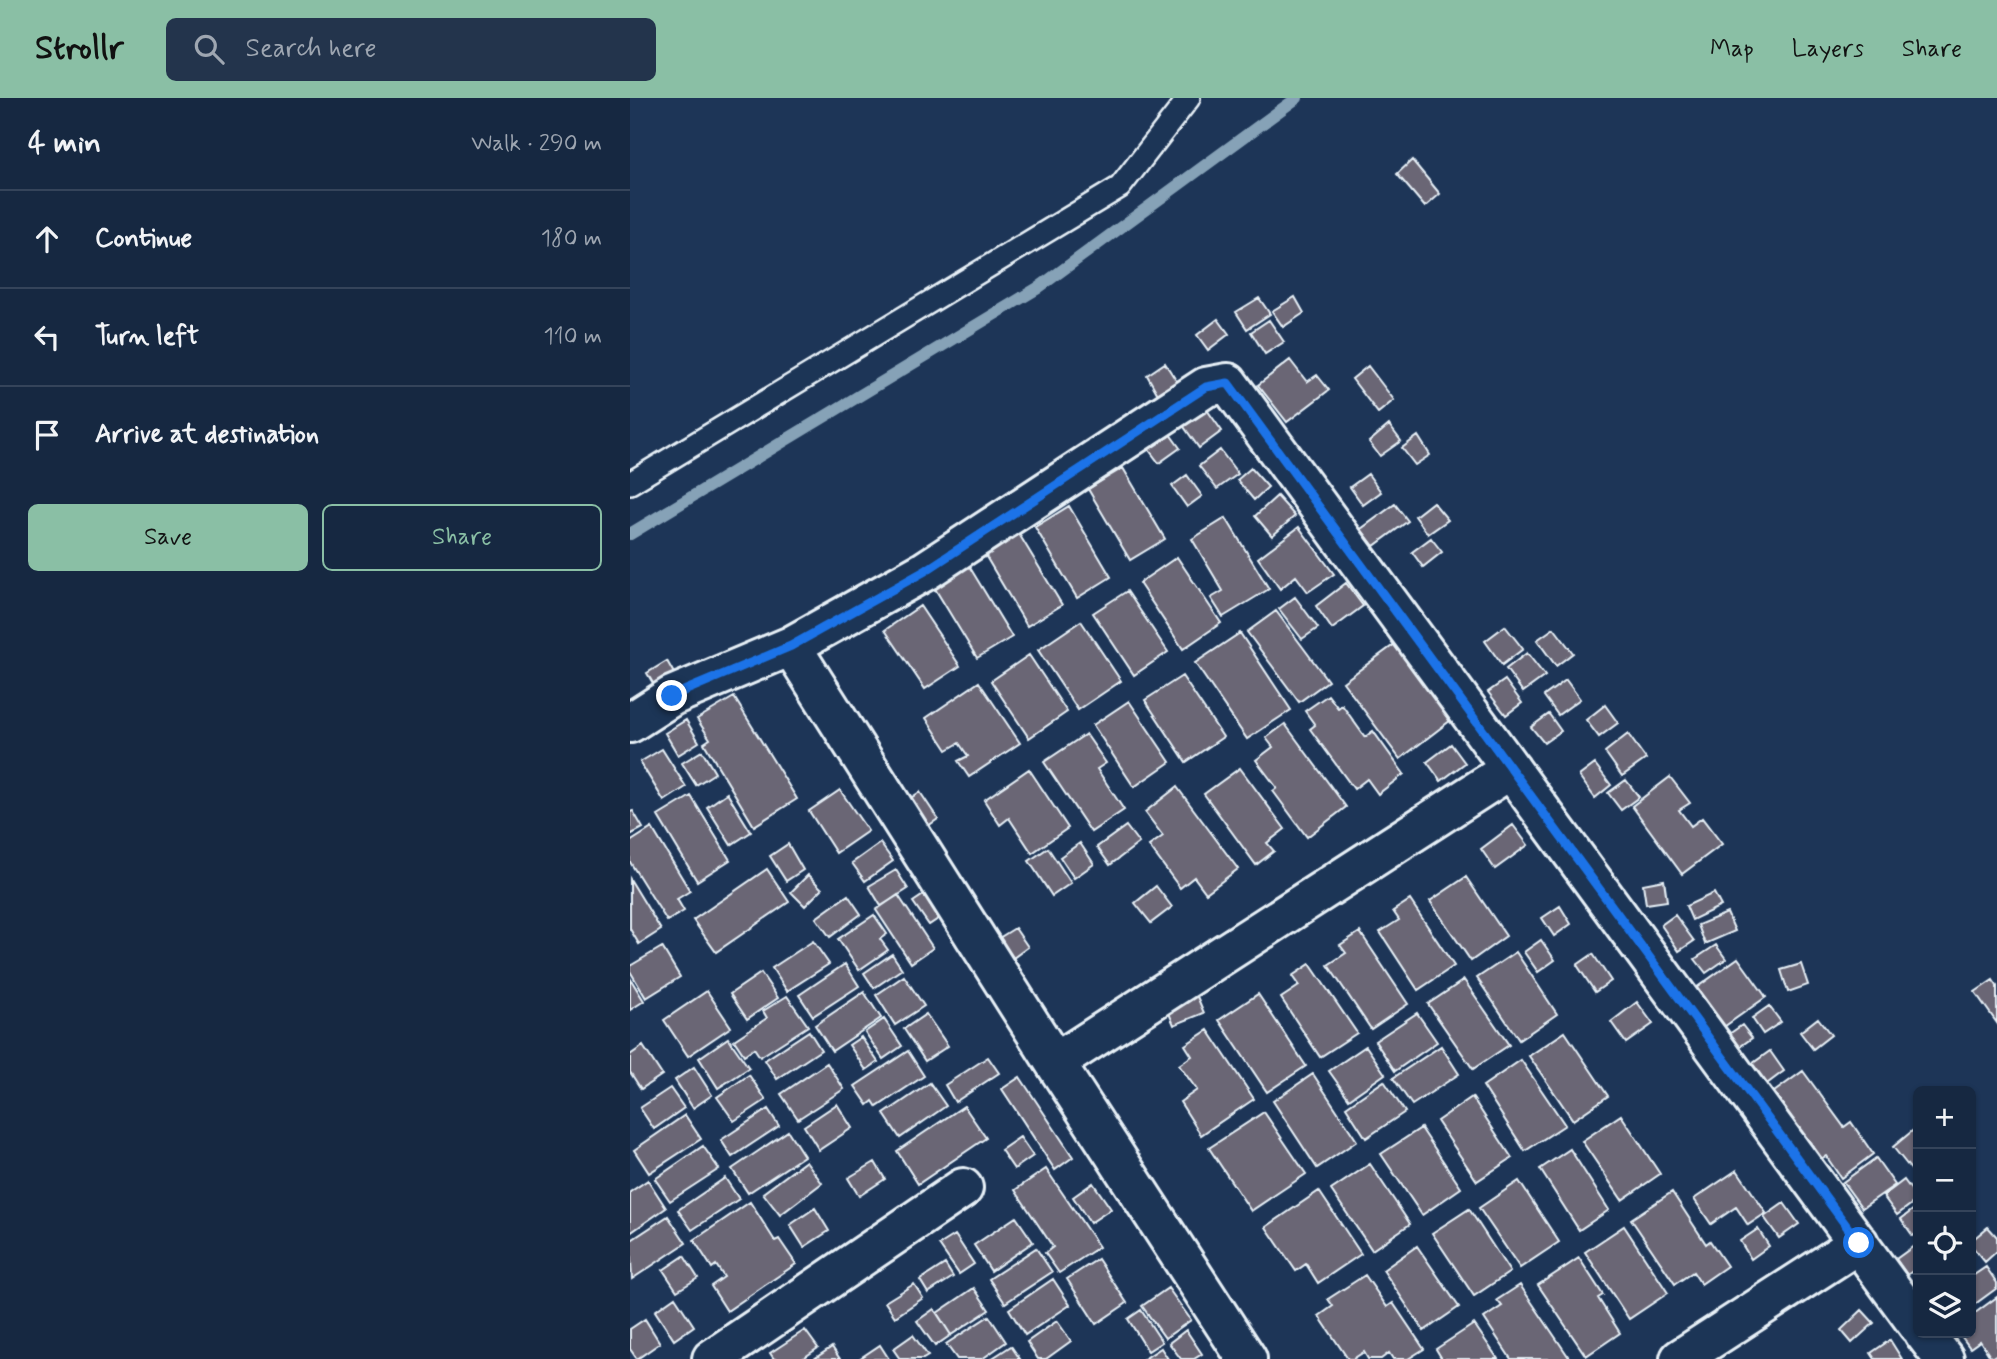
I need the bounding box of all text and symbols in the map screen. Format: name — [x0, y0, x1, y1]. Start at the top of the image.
search box — [166, 18, 656, 81]
text: Strollr — [35, 27, 124, 71]
icon: search — [190, 30, 228, 68]
text: Search here — [246, 32, 377, 66]
text: Map — [1710, 34, 1754, 65]
text: Layers — [1792, 34, 1864, 65]
text: Share — [1902, 34, 1962, 65]
text: 4 min — [28, 124, 101, 163]
text: Walk · 290 m — [471, 129, 602, 159]
icon: ahead — [28, 220, 66, 258]
text: Continue — [95, 222, 192, 256]
text: 180 m — [541, 224, 602, 254]
icon: left — [28, 318, 66, 356]
text: Turn left — [95, 320, 199, 354]
text: 110 m — [543, 322, 602, 352]
icon: arrive — [28, 416, 66, 454]
text: Arrive at destination — [95, 418, 319, 452]
button: Save — [28, 504, 308, 571]
button: Share — [322, 504, 602, 571]
route end — [656, 680, 687, 711]
map controls — [1913, 1086, 1976, 1338]
button: + — [1913, 1086, 1976, 1149]
button: − — [1913, 1149, 1976, 1212]
button: locate — [1913, 1212, 1976, 1275]
route start — [1843, 1227, 1874, 1258]
button: layers — [1913, 1275, 1976, 1338]

